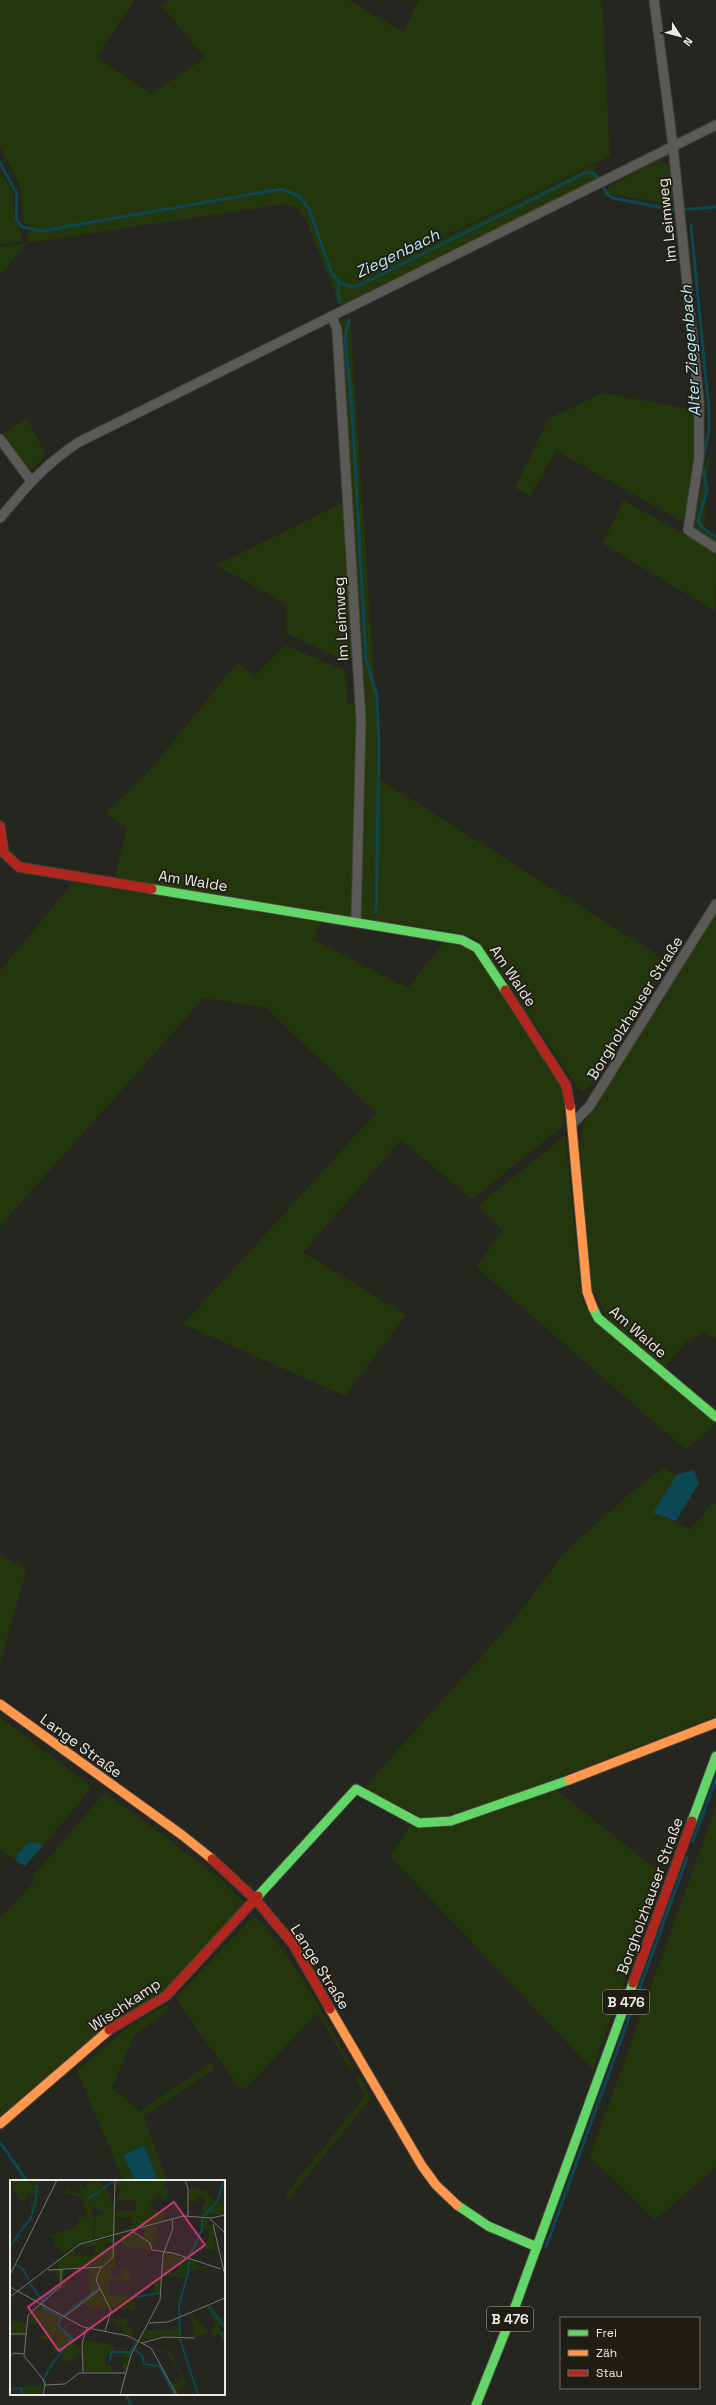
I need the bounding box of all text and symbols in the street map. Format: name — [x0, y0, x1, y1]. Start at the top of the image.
north arrow — [660, 16, 700, 56]
text: N — [680, 35, 696, 49]
street label: Im Leimweg — [653, 177, 680, 263]
water label: Ziegenbach — [352, 224, 444, 283]
water label: Alter Ziegenbach — [675, 283, 706, 417]
street label: Im Leimweg — [329, 576, 352, 662]
street label: Am Walde — [157, 866, 229, 895]
street label: Borgholzhauser Straße — [583, 932, 687, 1083]
street label: Am Walde — [486, 941, 541, 1010]
street label: Am Walde — [606, 1302, 671, 1362]
street label: Lange Straße — [37, 1709, 126, 1782]
street label: Borgholzhauser Straße — [612, 1815, 687, 1977]
street label: Lange Straße — [287, 1921, 354, 2013]
street label: Wischkamp — [85, 1974, 164, 2035]
road number: B 476 — [603, 1990, 649, 2014]
inset map — [10, 2180, 225, 2395]
road number: B 476 — [487, 2307, 533, 2331]
legend — [560, 2317, 700, 2389]
text: Frei — [596, 2325, 617, 2341]
text: Zäh — [596, 2345, 617, 2361]
text: Stau — [596, 2365, 623, 2381]

